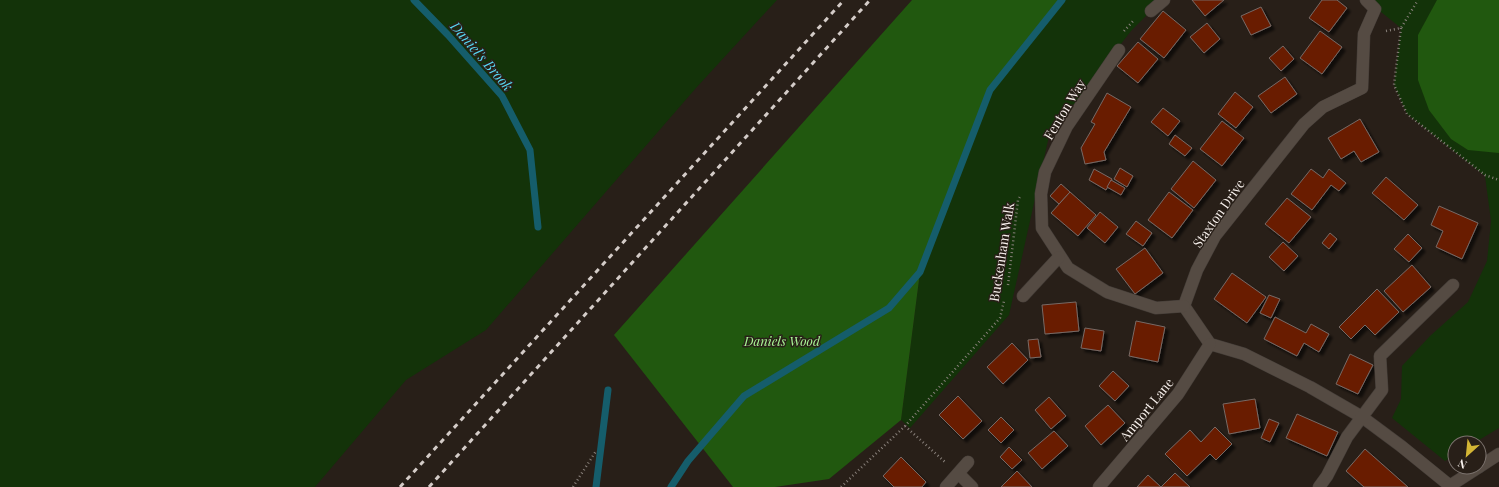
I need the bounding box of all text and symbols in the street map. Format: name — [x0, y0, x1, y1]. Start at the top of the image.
water label: Daniel's Brook — [446, 16, 518, 95]
street label: Fenton Way — [1039, 75, 1089, 142]
street label: Staxton Drive — [1188, 175, 1248, 250]
street label: Buckenham Walk — [985, 200, 1017, 303]
park label: Daniels Wood — [743, 332, 821, 349]
street label: Amport Lane — [1115, 374, 1177, 445]
north arrow — [1447, 435, 1487, 475]
text: N — [1455, 456, 1469, 473]

